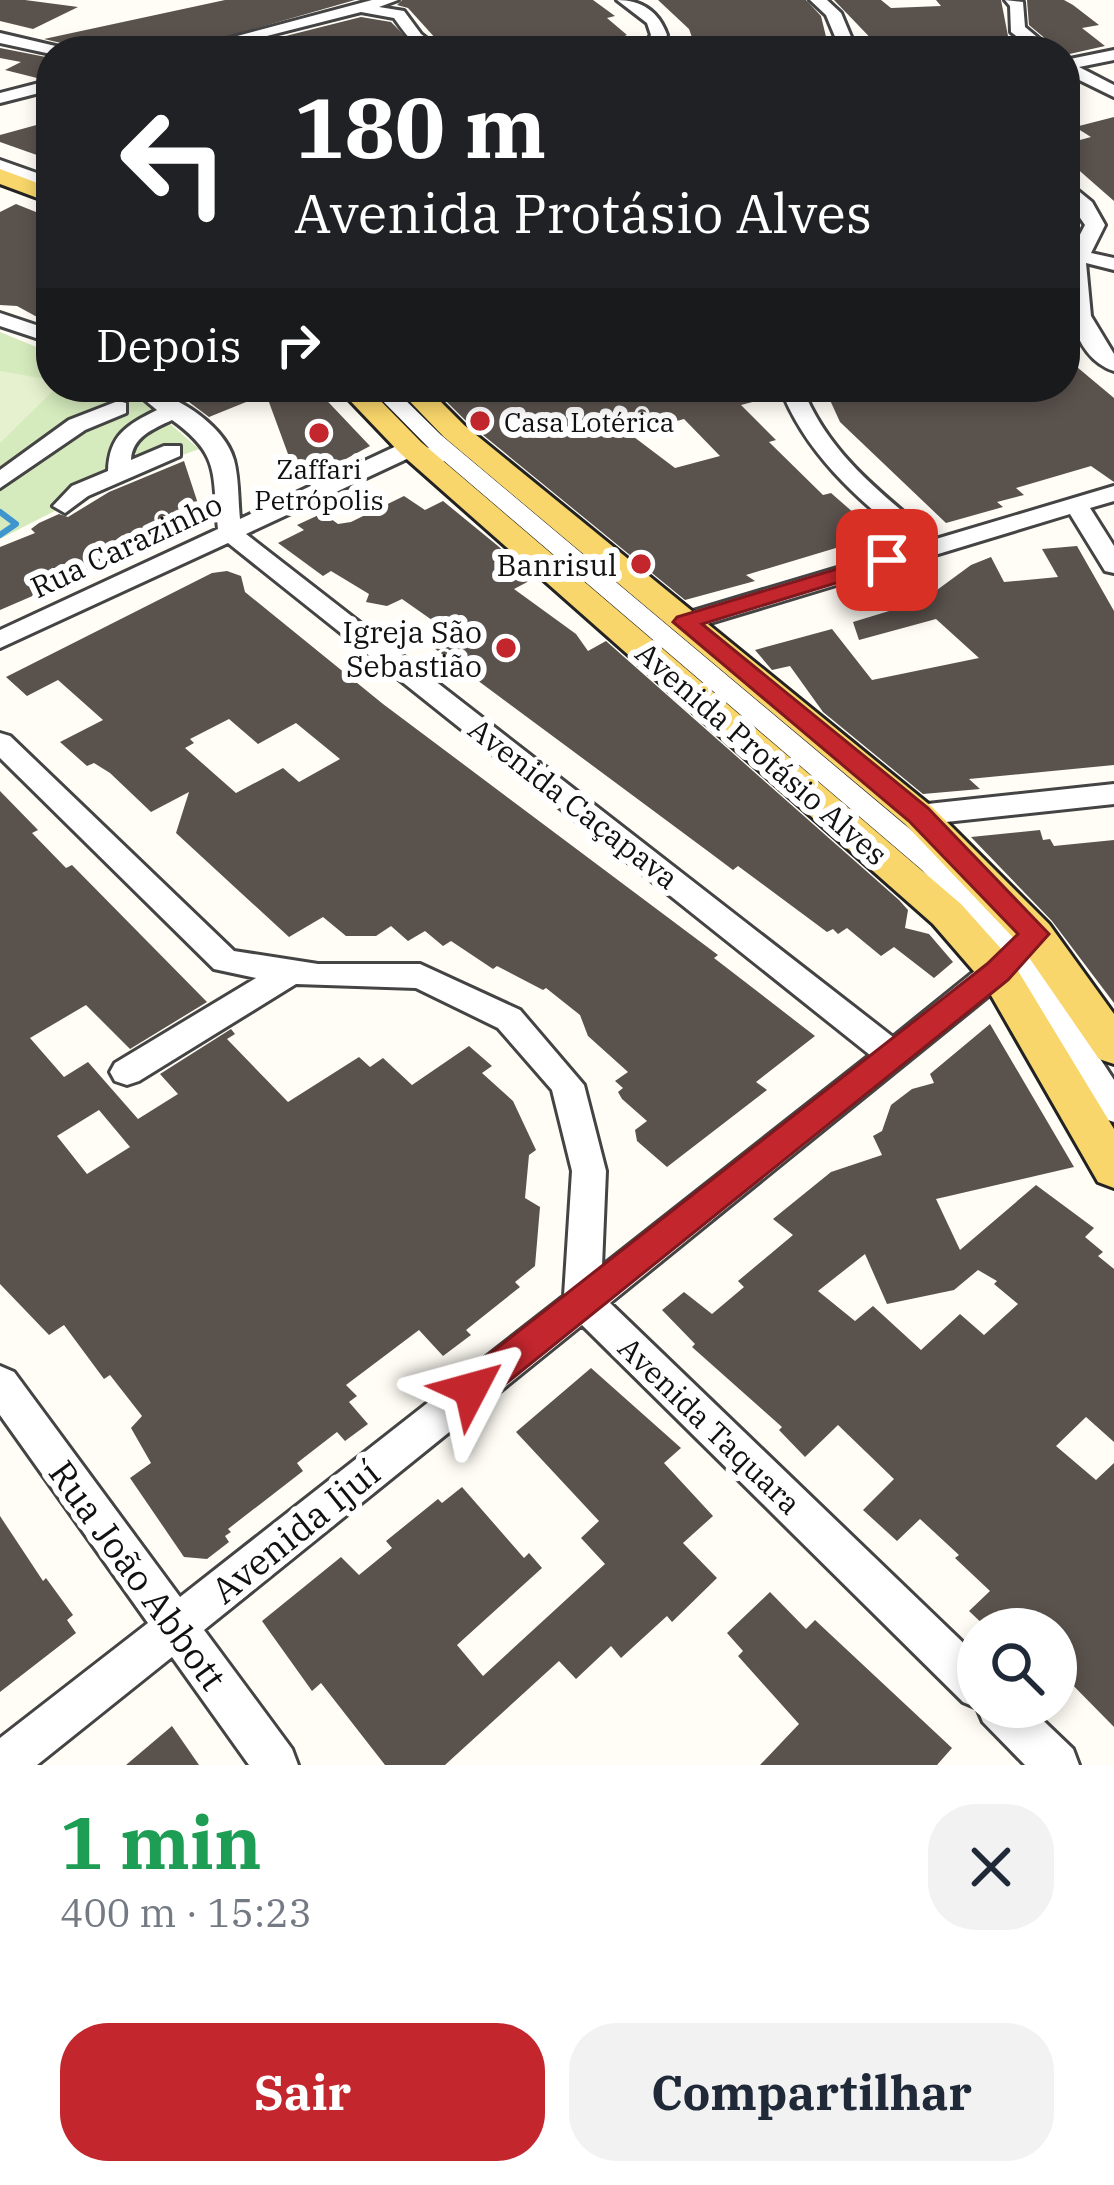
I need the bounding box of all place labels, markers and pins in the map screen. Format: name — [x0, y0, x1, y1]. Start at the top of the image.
place label: Casa Lotérica — [504, 404, 675, 439]
marker: Casa Lotérica — [467, 408, 493, 434]
marker: Zaffari Petrópolis — [306, 420, 332, 446]
place label: Zaffari Petrópolis — [254, 451, 384, 517]
pin — [836, 509, 938, 611]
place label: Banrisul — [496, 545, 617, 584]
marker: Banrisul — [628, 551, 654, 577]
place label: Igreja São Sebastião — [343, 612, 482, 685]
marker: Igreja São Sebastião — [493, 635, 519, 661]

